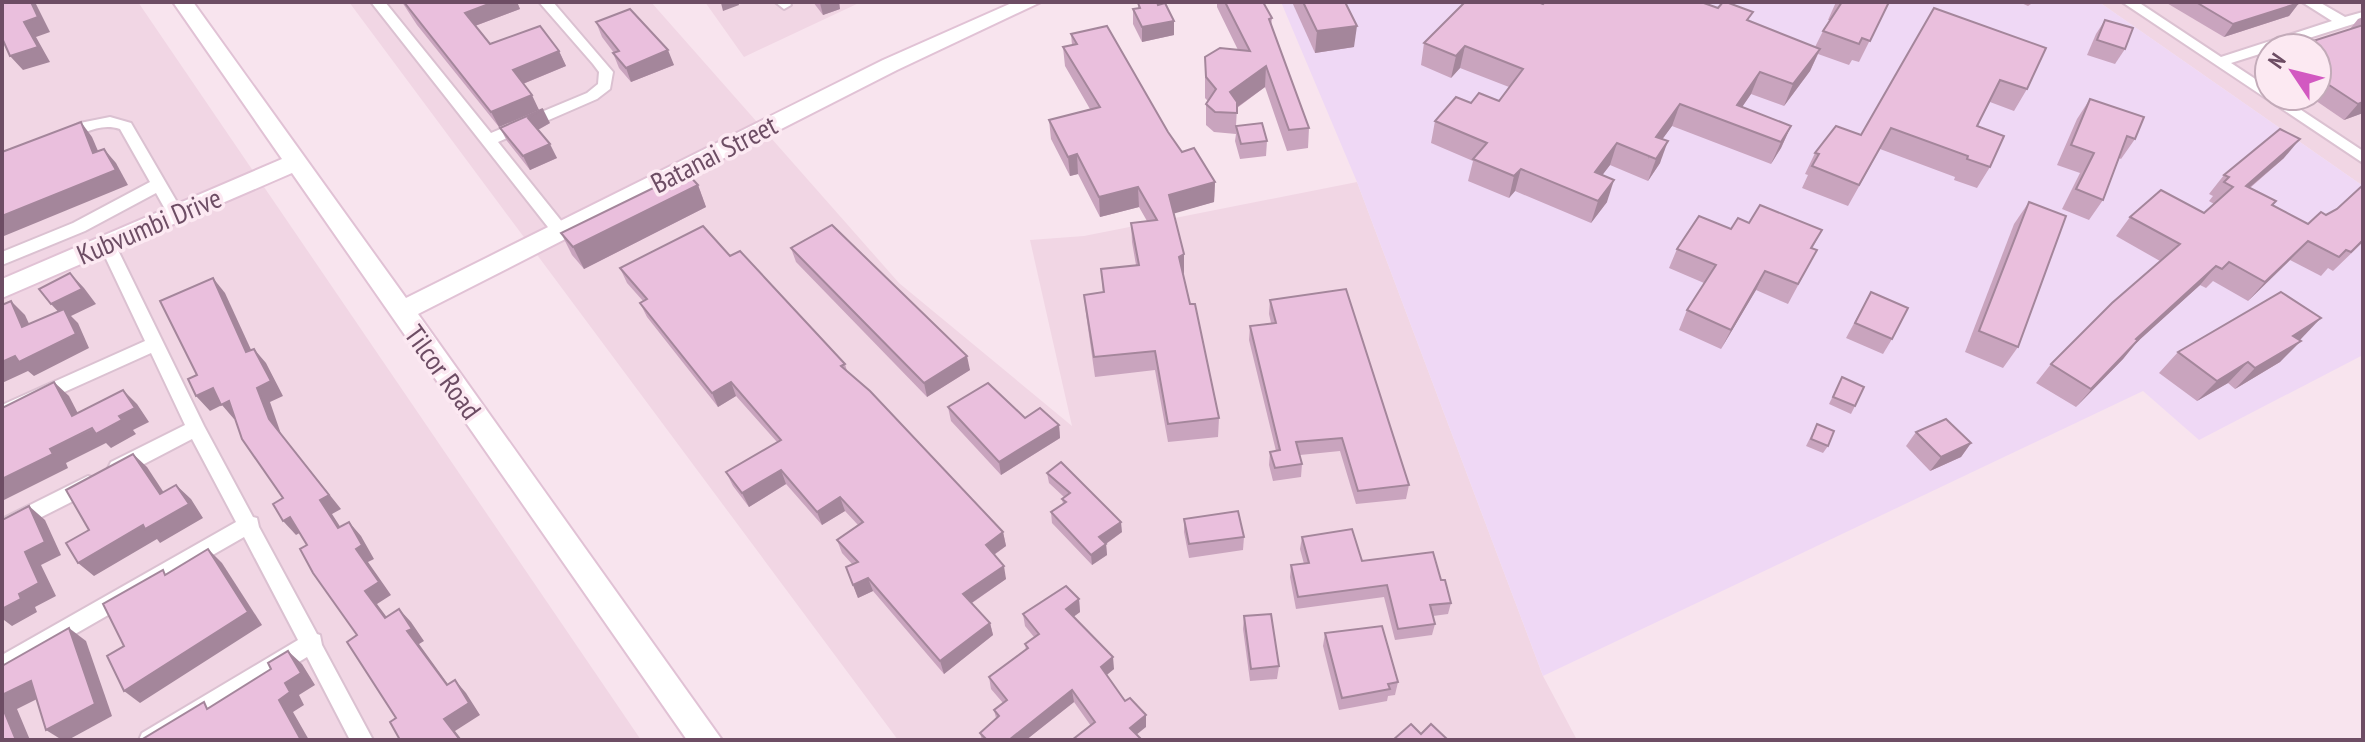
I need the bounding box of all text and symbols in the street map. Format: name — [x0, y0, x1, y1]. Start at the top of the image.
north arrow — [2253, 32, 2333, 112]
text: N — [2262, 48, 2291, 73]
street label: Batanai Street — [644, 106, 783, 201]
street label: Kubvumbi Drive — [71, 179, 227, 273]
street label: Tilcor Road — [397, 317, 490, 426]

